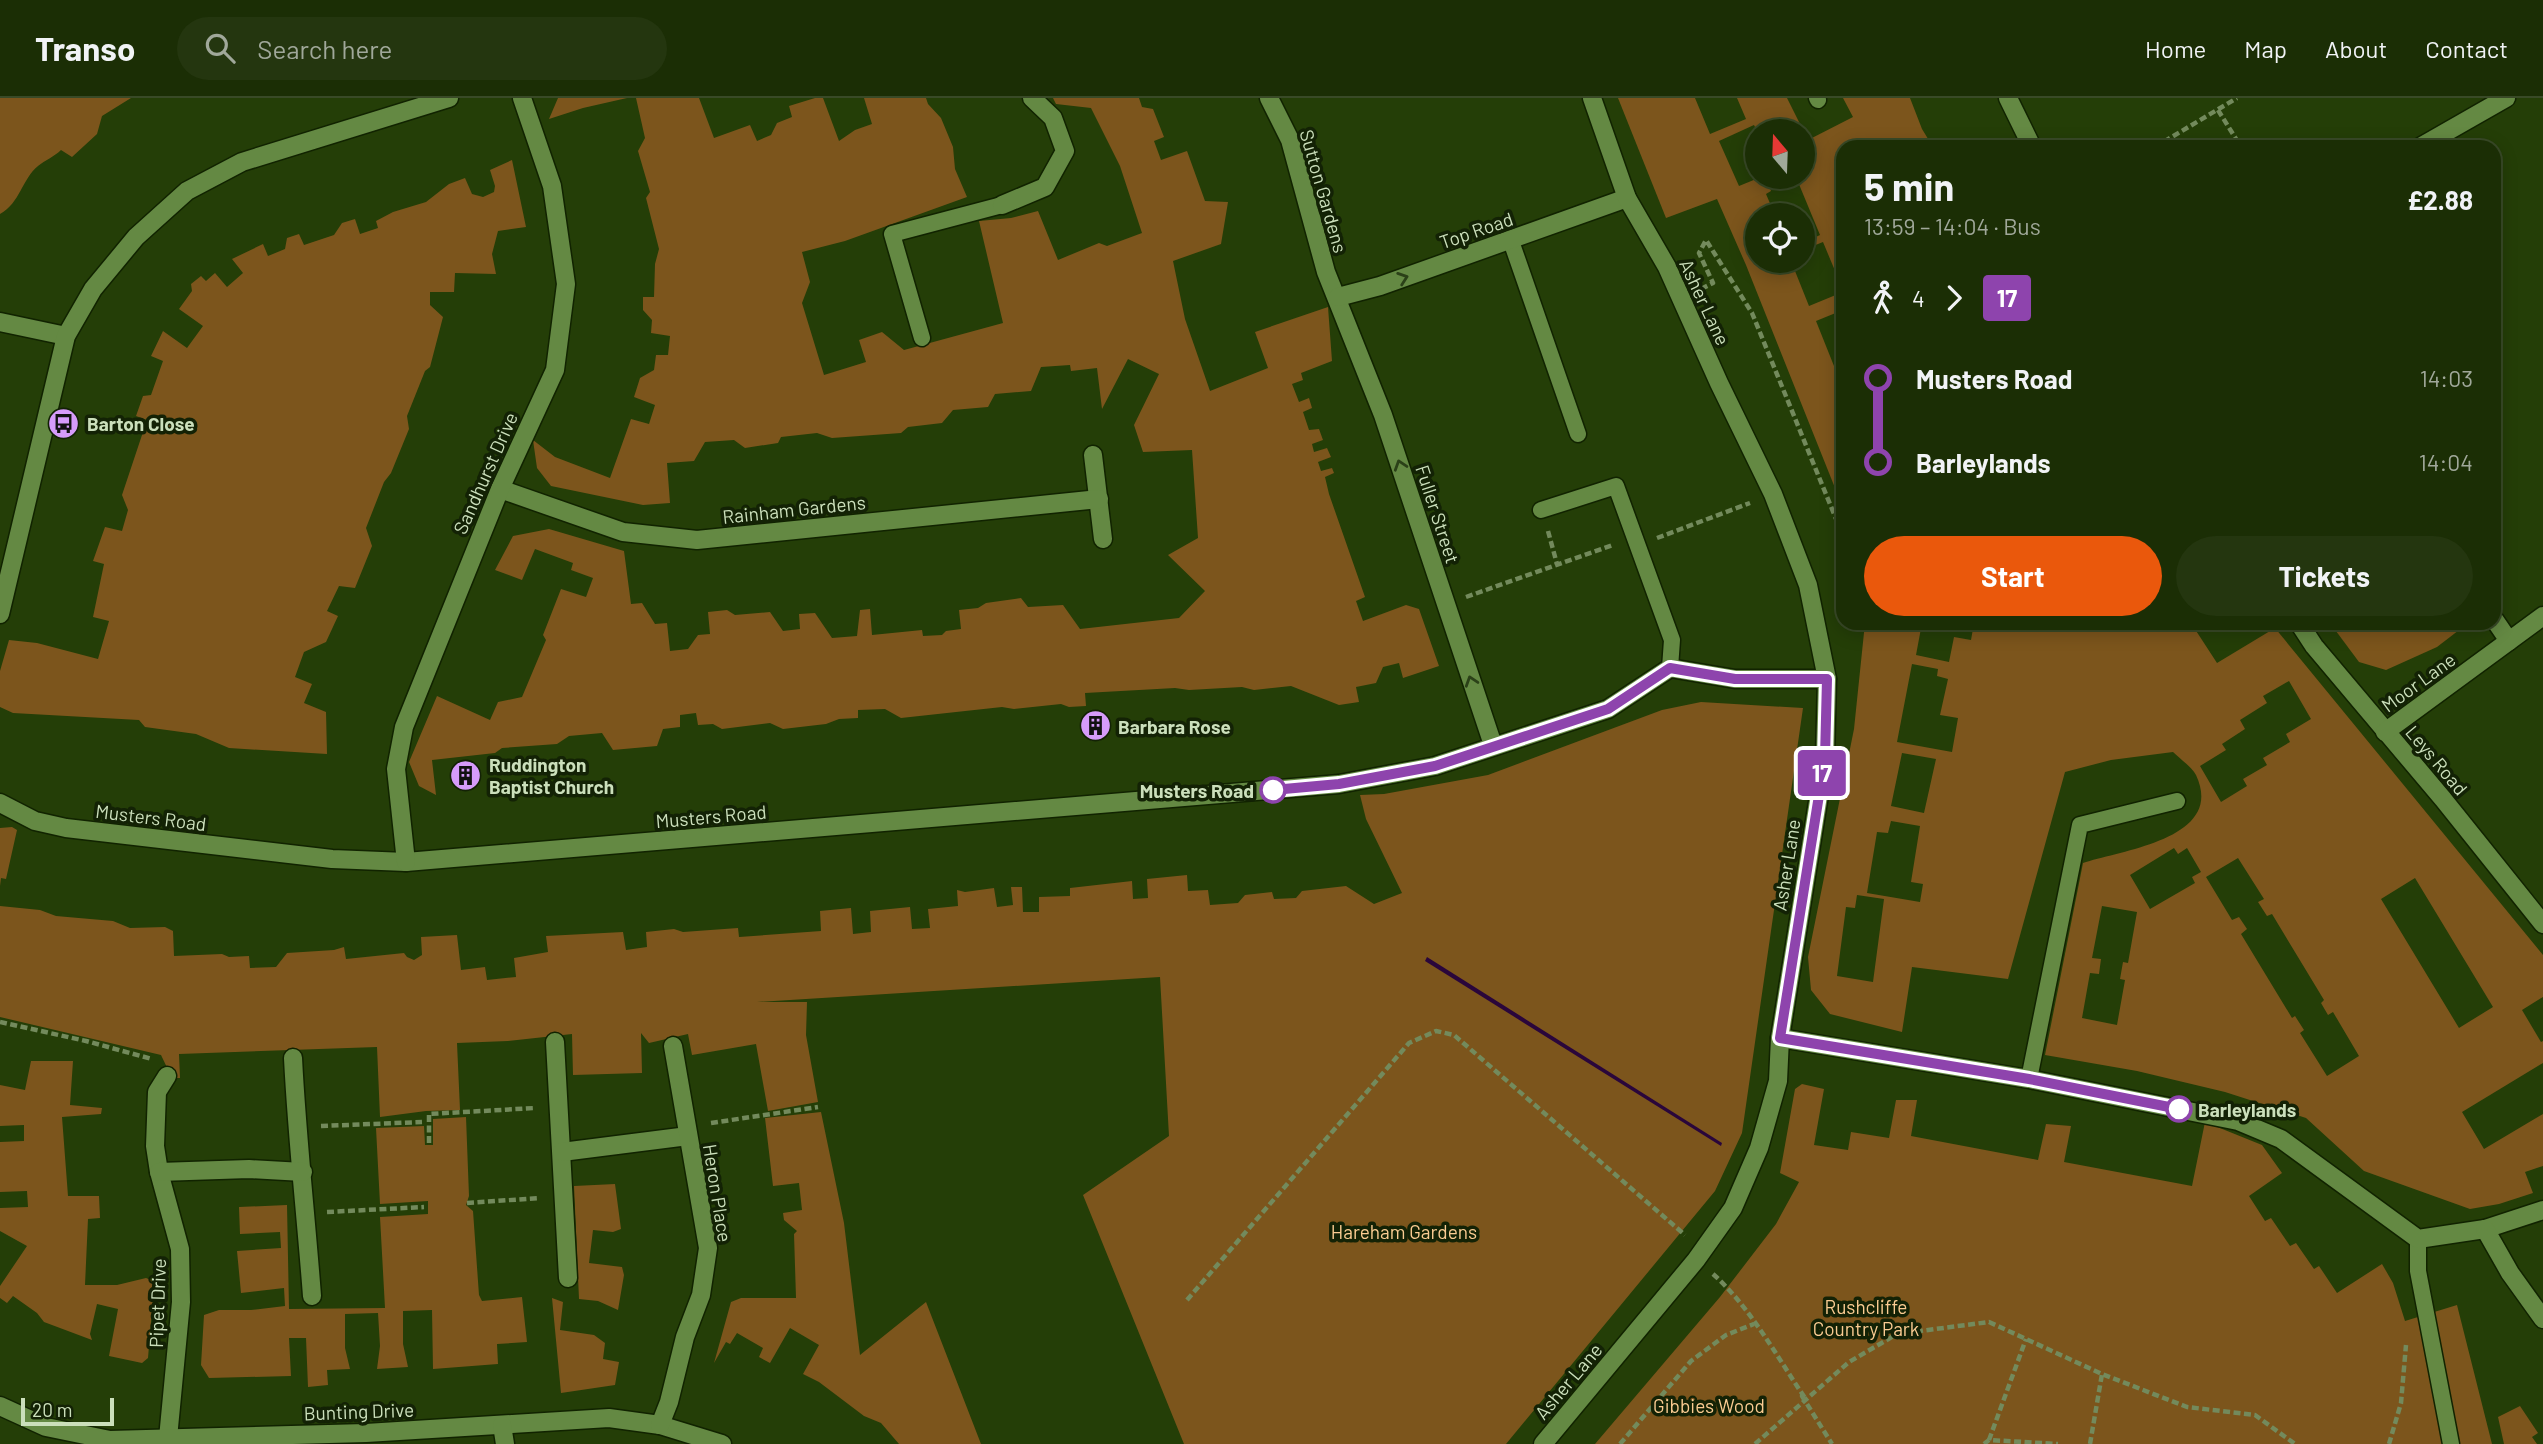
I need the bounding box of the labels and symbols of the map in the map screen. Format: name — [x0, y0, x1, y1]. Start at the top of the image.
north arrow — [1745, 119, 1815, 189]
street label: Sutton Gardens — [1295, 127, 1353, 255]
street label: Top Road — [1436, 207, 1516, 253]
street label: Asher Lane — [1675, 255, 1735, 349]
one-way arrow — [1396, 272, 1409, 286]
bus stop icon: Barton Close — [47, 406, 81, 440]
street label: Sandhurst Drive — [448, 409, 522, 537]
place label: Barton Close — [87, 412, 195, 435]
one-way arrow — [1393, 459, 1408, 471]
street label: Fuller Street — [1411, 462, 1465, 566]
street label: Rainham Gardens — [721, 490, 867, 528]
street label: Moor Lane — [2377, 647, 2459, 717]
one-way arrow — [1465, 675, 1479, 687]
building icon: Barbara Rose — [1078, 709, 1112, 743]
place label: Barbara Rose — [1118, 715, 1231, 738]
street label: Leys Road — [2401, 721, 2473, 799]
line badge: 17 — [1790, 750, 1854, 796]
place label: Ruddington Baptist Church — [489, 753, 614, 798]
building icon: Ruddington Baptist Church — [449, 758, 483, 792]
marker: Musters Road — [1260, 777, 1286, 803]
place label: Musters Road — [1140, 779, 1254, 802]
street label: Musters Road — [94, 799, 208, 835]
street label: Musters Road — [654, 800, 768, 832]
street label: Asher Lane — [1767, 818, 1805, 912]
marker: Barleylands — [2166, 1096, 2192, 1122]
place label: Barleylands — [2198, 1098, 2296, 1121]
street label: Heron Place — [699, 1142, 737, 1244]
park label: Hareham Gardens — [1331, 1220, 1477, 1243]
street label: Pipet Drive — [144, 1258, 170, 1348]
park label: Rushcliffe Country Park — [1813, 1295, 1919, 1340]
street label: Asher Lane — [1530, 1338, 1606, 1424]
park label: Gibbies Wood — [1653, 1394, 1765, 1417]
scale bar — [21, 1395, 114, 1427]
street label: Bunting Drive — [303, 1398, 415, 1424]

